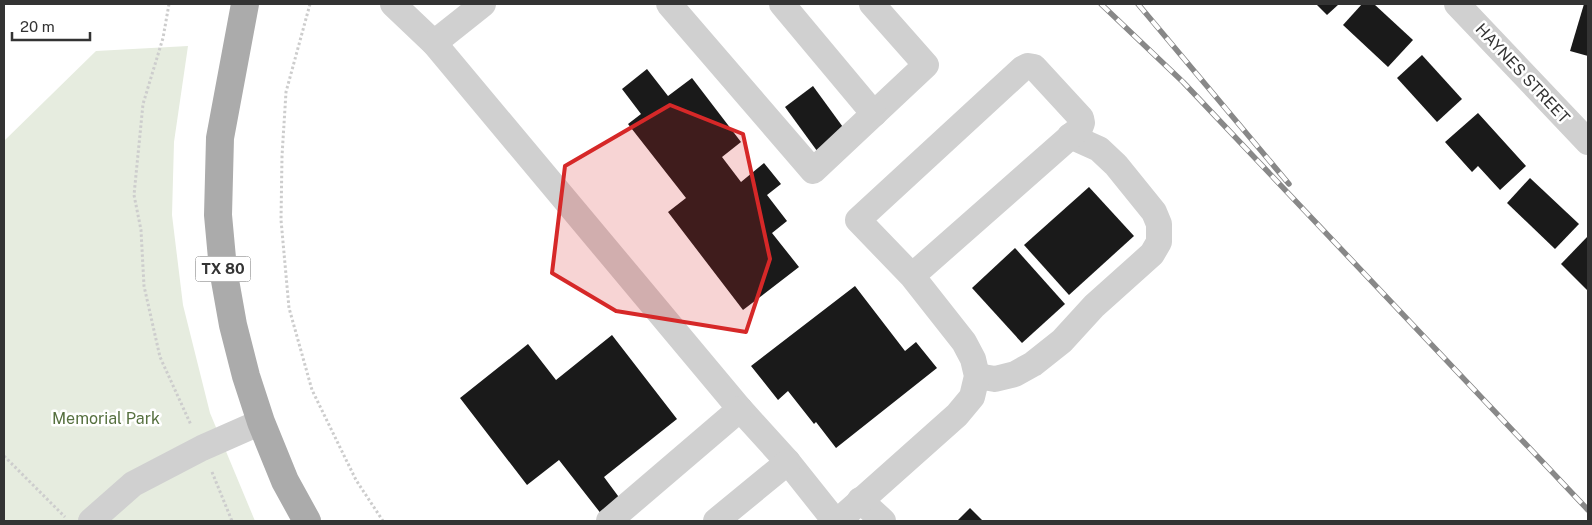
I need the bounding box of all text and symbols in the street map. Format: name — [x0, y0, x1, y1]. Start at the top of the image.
scale bar — [12, 10, 90, 42]
text: 20 m — [20, 18, 55, 35]
street label: HAYNES STREET — [1472, 20, 1574, 127]
road number: TX 80 — [196, 256, 250, 282]
park label: Memorial Park — [52, 409, 160, 428]

